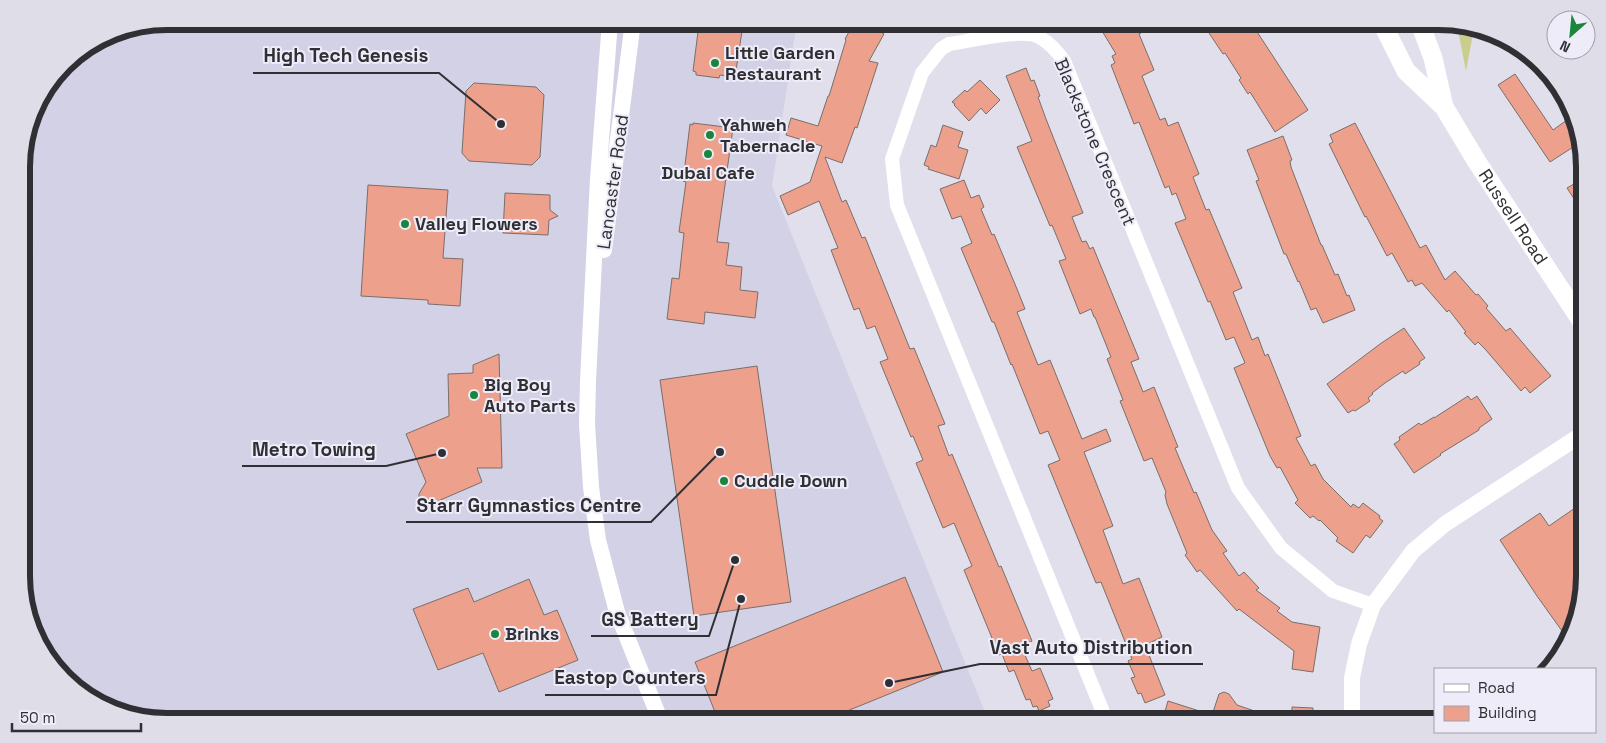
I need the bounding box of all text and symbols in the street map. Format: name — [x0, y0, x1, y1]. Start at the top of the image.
north arrow — [1546, 10, 1596, 60]
text: N — [1557, 36, 1573, 57]
callout: High Tech Genesis — [253, 39, 439, 73]
place label: Little Garden Restaurant — [725, 41, 835, 85]
text: High Tech Genesis — [264, 43, 428, 68]
street label: Blackstone Crescent — [1050, 54, 1141, 229]
marker: Little Garden Restaurant — [709, 57, 721, 69]
street label: Lancaster Road — [592, 113, 633, 251]
place label: Yahweh Tabernacle — [720, 113, 815, 157]
marker: Yahweh Tabernacle — [704, 129, 716, 141]
marker: Dubai Cafe — [702, 148, 714, 160]
place label: Dubai Cafe — [661, 161, 755, 184]
street label: Russell Road — [1474, 164, 1553, 269]
place label: Valley Flowers — [415, 212, 538, 235]
marker: Valley Flowers — [399, 218, 411, 230]
place label: Big Boy Auto Parts — [484, 373, 576, 417]
marker: Big Boy Auto Parts — [468, 389, 480, 401]
callout: Metro Towing — [242, 432, 386, 466]
text: Metro Towing — [252, 437, 376, 462]
place label: Cuddle Down — [734, 469, 848, 492]
marker: Cuddle Down — [718, 475, 730, 487]
callout: Starr Gymnastics Centre — [406, 488, 651, 522]
text: Starr Gymnastics Centre — [417, 493, 642, 518]
callout: GS Battery — [591, 602, 709, 636]
text: GS Battery — [601, 607, 699, 632]
place label: Brinks — [505, 622, 559, 645]
marker: Brinks — [489, 628, 501, 640]
callout: Vast Auto Distribution — [980, 630, 1203, 664]
text: Vast Auto Distribution — [989, 635, 1193, 660]
callout: Eastop Counters — [545, 661, 716, 695]
text: Eastop Counters — [554, 665, 706, 690]
legend — [1434, 668, 1596, 733]
text: Road — [1478, 678, 1515, 697]
scale bar — [12, 700, 141, 732]
text: Building — [1478, 703, 1537, 722]
text: 50 m — [20, 708, 55, 727]

